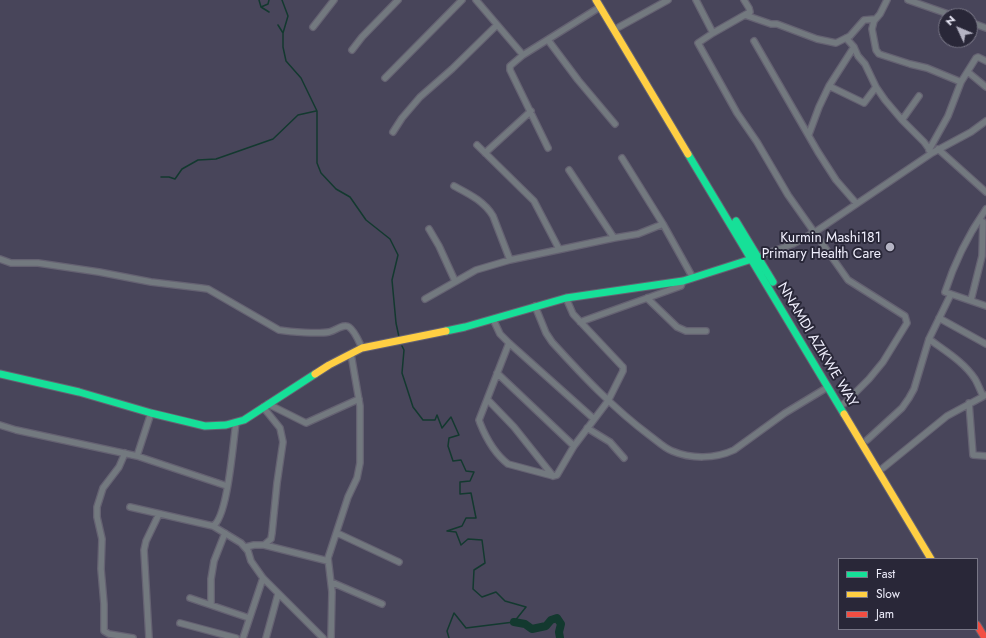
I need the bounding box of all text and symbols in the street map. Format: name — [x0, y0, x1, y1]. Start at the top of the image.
north arrow — [938, 8, 978, 48]
text: N — [941, 12, 959, 29]
place label: Kurmin Mashi181 Primary Health Care — [762, 231, 881, 264]
marker: Kurmin Mashi181 Primary Health Care — [884, 241, 896, 253]
street label: NNAMDI AZIKWE WAY — [773, 280, 861, 410]
legend — [838, 558, 978, 630]
text: Fast — [876, 565, 895, 583]
text: Slow — [876, 585, 900, 603]
text: Jam — [876, 605, 894, 623]

